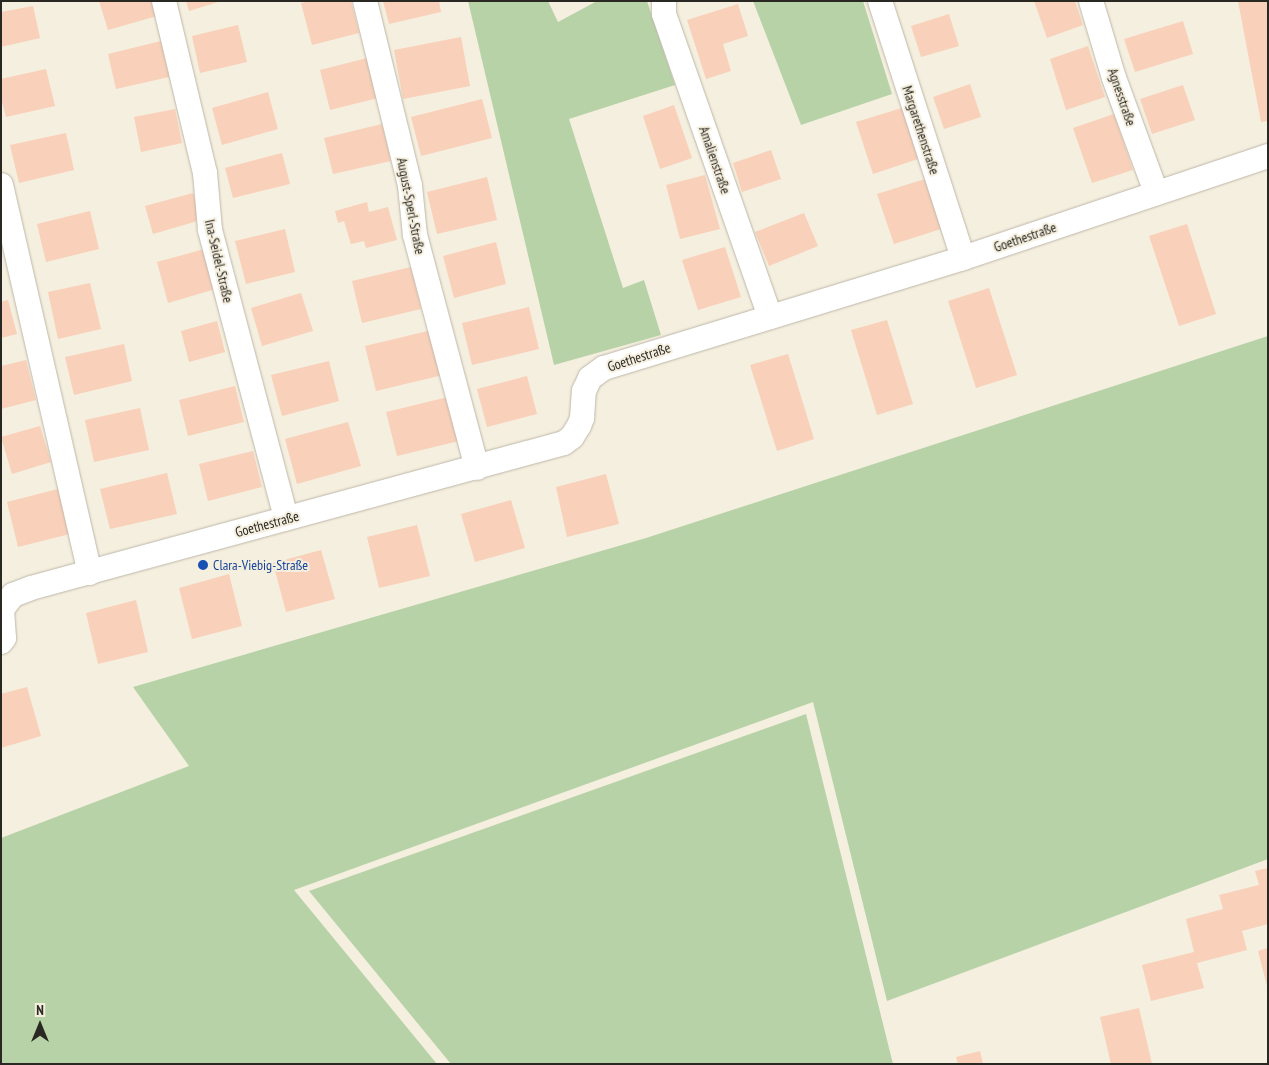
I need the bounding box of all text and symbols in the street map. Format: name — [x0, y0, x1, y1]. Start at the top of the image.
street label: Agnesstraße — [1104, 66, 1140, 128]
street label: Margarethenstraße — [899, 84, 943, 176]
street label: Amalienstraße — [696, 124, 734, 196]
street label: August-Sperl-Straße — [393, 156, 429, 256]
street label: Ina-Seidel-Straße — [201, 218, 237, 304]
street label: Goethestraße — [991, 218, 1059, 256]
street label: Goethestraße — [605, 339, 673, 375]
street label: Goethestraße — [233, 507, 301, 541]
place label: Clara-Viebig-Straße — [213, 557, 308, 573]
marker: Clara-Viebig-Straße — [197, 559, 209, 571]
north arrow — [15, 1000, 65, 1050]
text: N — [36, 1001, 44, 1019]

